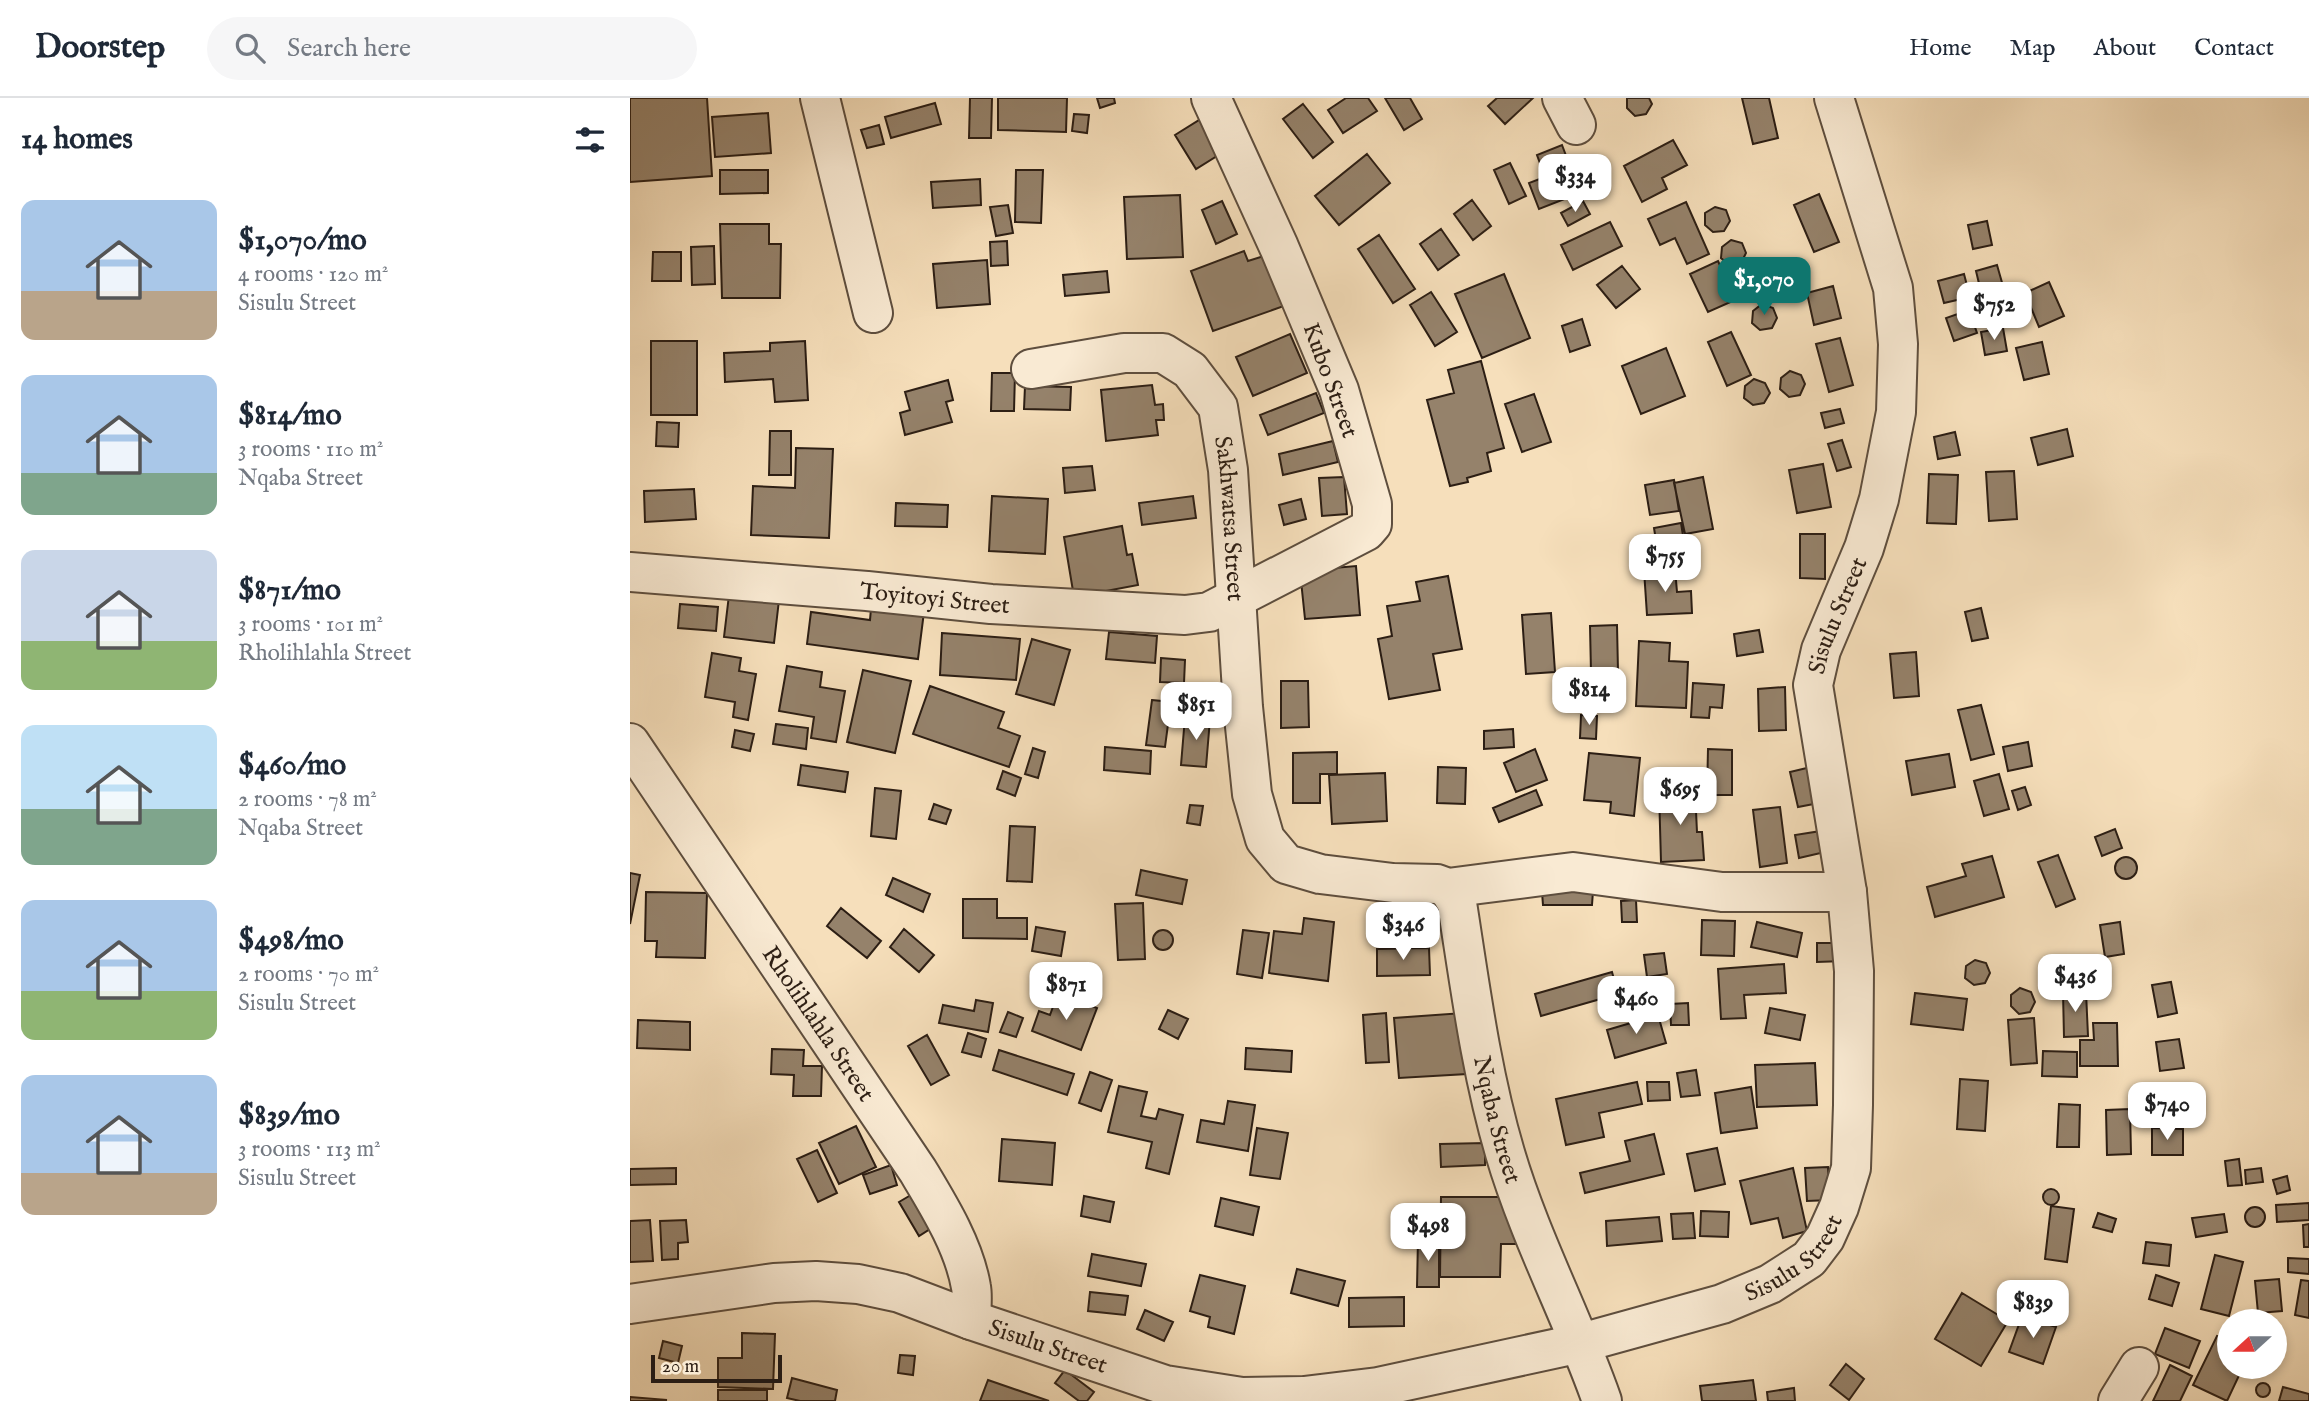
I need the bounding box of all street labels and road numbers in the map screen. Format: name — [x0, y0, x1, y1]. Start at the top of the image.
street label: Kubo Street — [1294, 319, 1365, 442]
street label: Sakhwatsa Street — [1206, 434, 1250, 602]
street label: Sisulu Street — [1802, 553, 1875, 677]
street label: Toyitoyi Street — [858, 576, 1010, 622]
street label: Rholihlahla Street — [754, 941, 881, 1108]
street label: Nqaba Street — [1465, 1053, 1528, 1188]
street label: Sisulu Street — [1740, 1210, 1850, 1310]
street label: Sisulu Street — [984, 1313, 1111, 1382]

